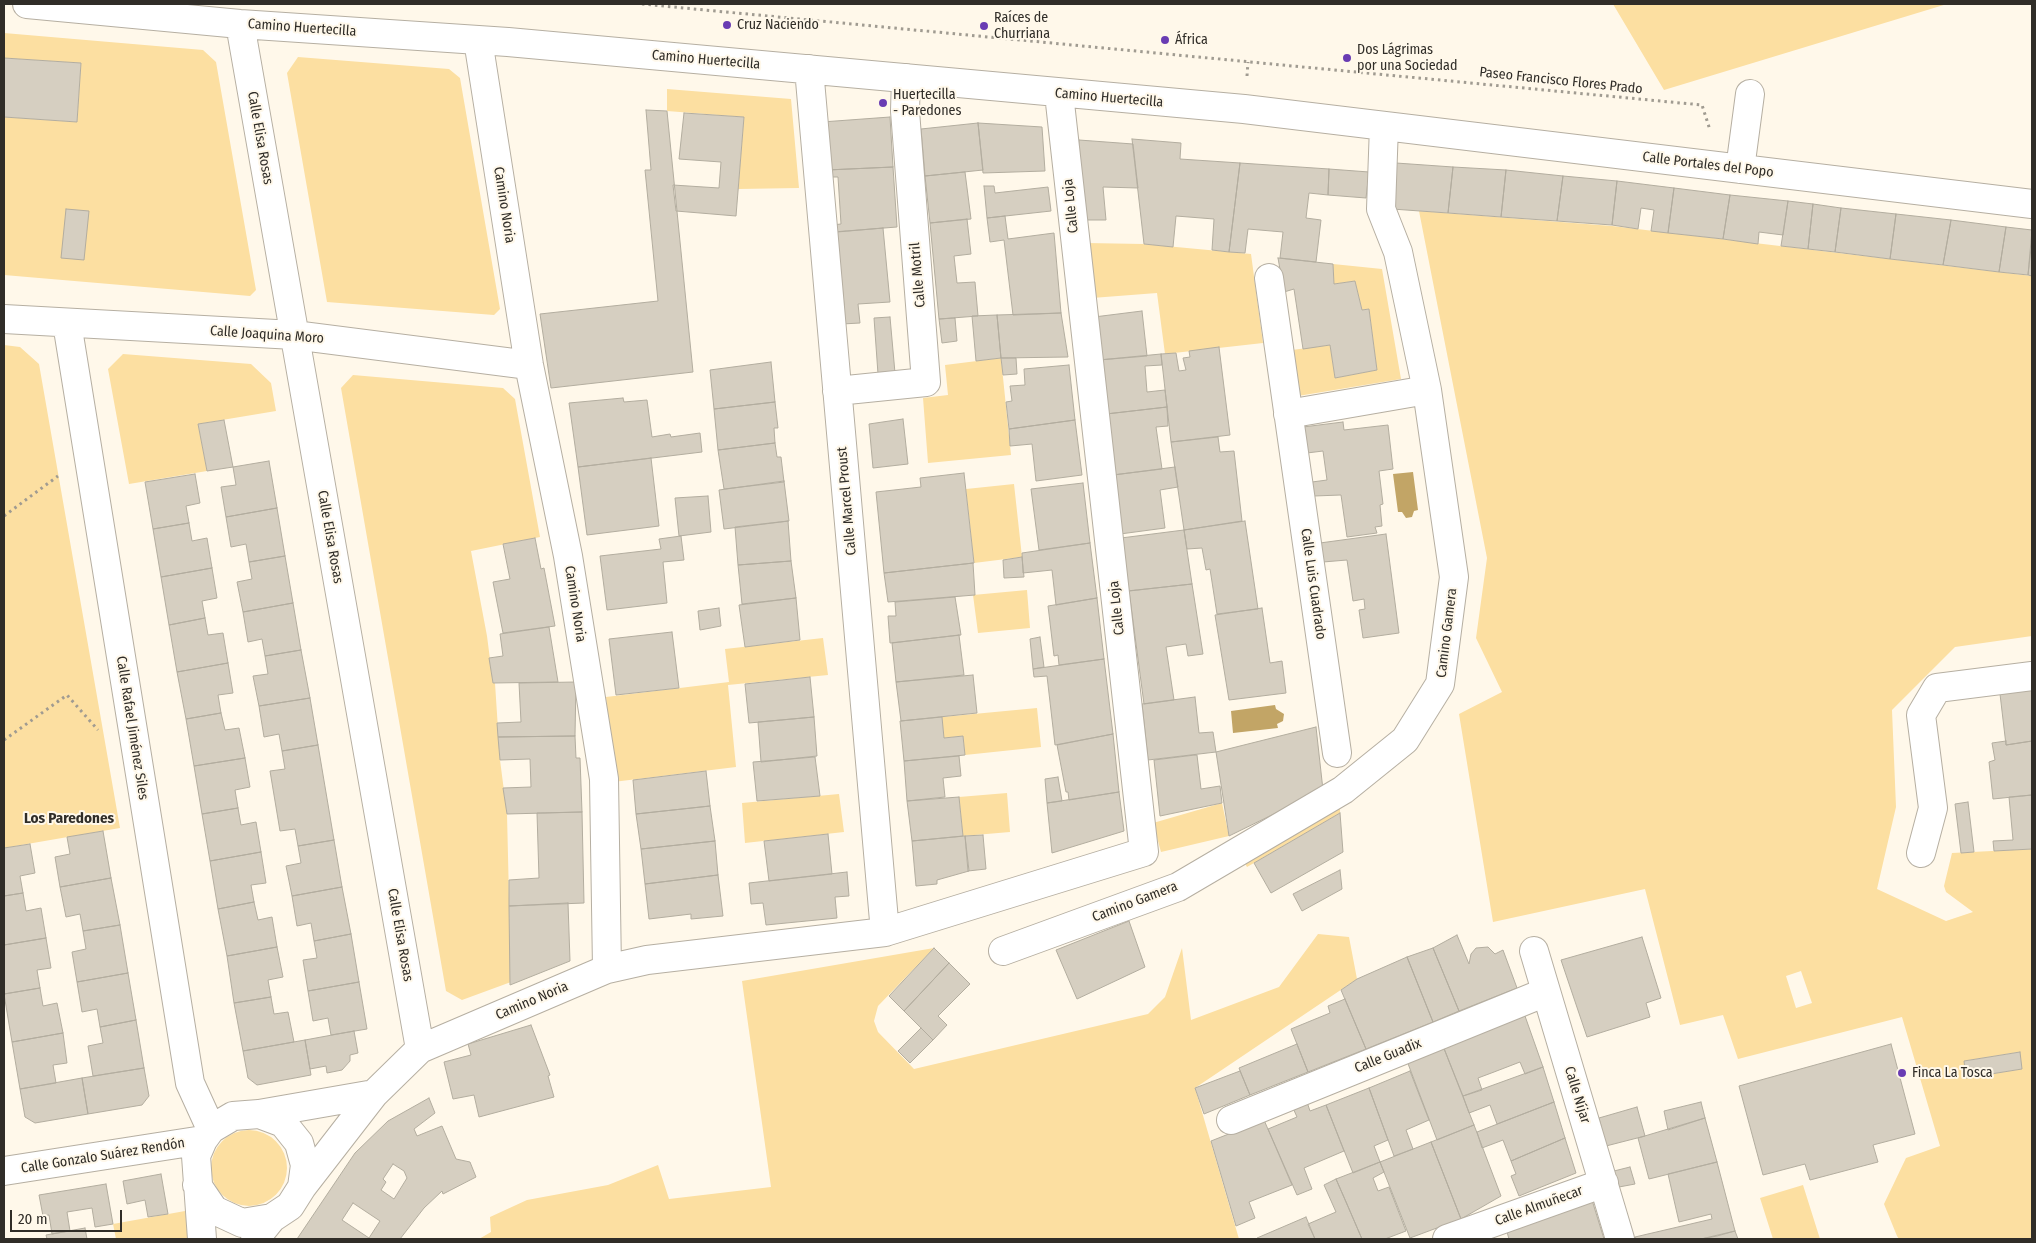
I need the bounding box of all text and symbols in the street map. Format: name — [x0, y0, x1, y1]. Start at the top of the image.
place label: Raíces de Churriana — [994, 10, 1050, 42]
street label: Camino Huertecilla — [247, 16, 357, 40]
place label: Cruz Naciendo — [737, 17, 819, 33]
marker: Cruz Naciendo — [721, 19, 733, 31]
marker: Raíces de Churriana — [978, 20, 990, 32]
place label: África — [1175, 32, 1208, 48]
marker: África — [1159, 34, 1171, 46]
place label: Dos Lágrimas por una Sociedad — [1357, 42, 1457, 74]
street label: Camino Huertecilla — [651, 47, 761, 73]
marker: Dos Lágrimas por una Sociedad — [1341, 52, 1353, 64]
street label: Paseo Francisco Flores Prado — [1479, 64, 1643, 98]
street label: Camino Huertecilla — [1054, 85, 1164, 111]
place label: Huertecilla - Paredones — [893, 87, 961, 120]
street label: Calle Elisa Rosas — [244, 90, 276, 186]
marker: Huertecilla - Paredones — [877, 97, 889, 109]
street label: Calle Portales del Popo — [1642, 149, 1774, 181]
street label: Camino Noria — [490, 166, 518, 244]
street label: Calle Loja — [1060, 178, 1082, 234]
street label: Calle Motril — [907, 242, 929, 308]
street label: Calle Joaquina Moro — [209, 323, 325, 347]
street label: Calle Marcel Proust — [834, 446, 860, 556]
street label: Calle Elisa Rosas — [314, 489, 346, 585]
street label: Calle Luis Cuadrado — [1297, 527, 1329, 641]
street label: Camino Noria — [561, 565, 589, 643]
street label: Calle Loja — [1106, 580, 1128, 636]
street label: Camino Gamera — [1433, 587, 1461, 679]
street label: Calle Rafael Jiménez Siles — [112, 655, 152, 801]
district label: Los Paredones — [24, 810, 114, 828]
street label: Camino Gamera — [1090, 878, 1180, 926]
street label: Calle Elisa Rosas — [384, 887, 416, 983]
street label: Camino Noria — [493, 978, 571, 1024]
street label: Calle Guadix — [1352, 1035, 1424, 1077]
street label: Calle Níjar — [1560, 1064, 1594, 1126]
place label: Finca La Tosca — [1912, 1065, 1993, 1081]
marker: Finca La Tosca — [1896, 1067, 1908, 1079]
street label: Calle Gonzalo Suárez Rendón — [20, 1135, 186, 1177]
street label: Calle Almuñecar — [1493, 1182, 1585, 1230]
scale bar — [12, 1200, 125, 1232]
text: 20 m — [18, 1210, 48, 1228]

